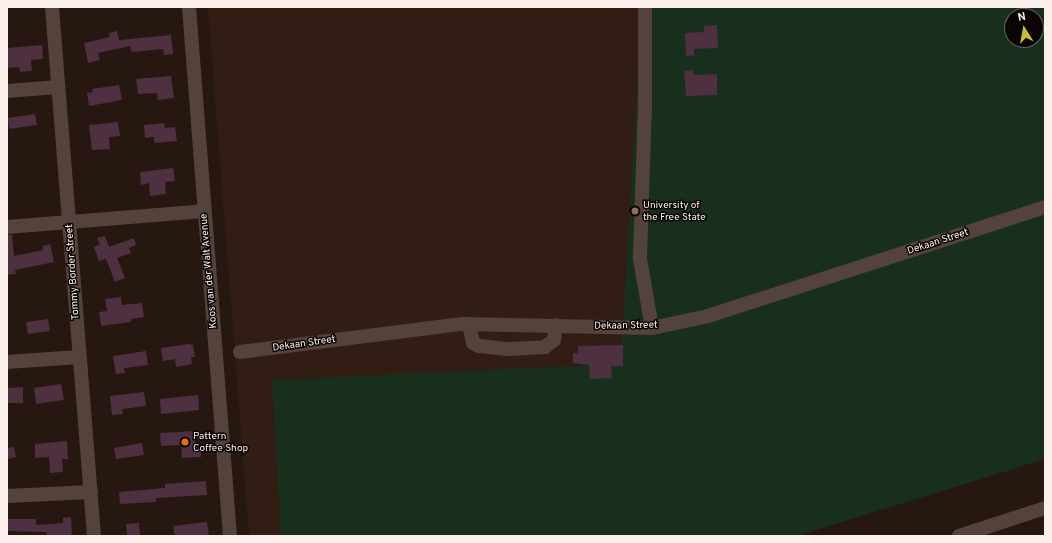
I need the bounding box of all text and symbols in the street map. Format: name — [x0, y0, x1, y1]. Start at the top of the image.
north arrow — [1004, 8, 1044, 48]
text: N — [1017, 10, 1027, 25]
place label: University of the Free State — [643, 199, 706, 222]
marker: University of the Free State — [630, 206, 640, 216]
street label: Koos van der Walt Avenue — [198, 213, 220, 329]
street label: Tommy Border Street — [64, 224, 82, 320]
street label: Dekaan Street — [906, 227, 970, 257]
street label: Dekaan Street — [594, 319, 658, 333]
street label: Dekaan Street — [272, 334, 336, 354]
place label: Pattern Coffee Shop — [193, 430, 248, 454]
marker: Pattern Coffee Shop — [180, 437, 190, 447]

